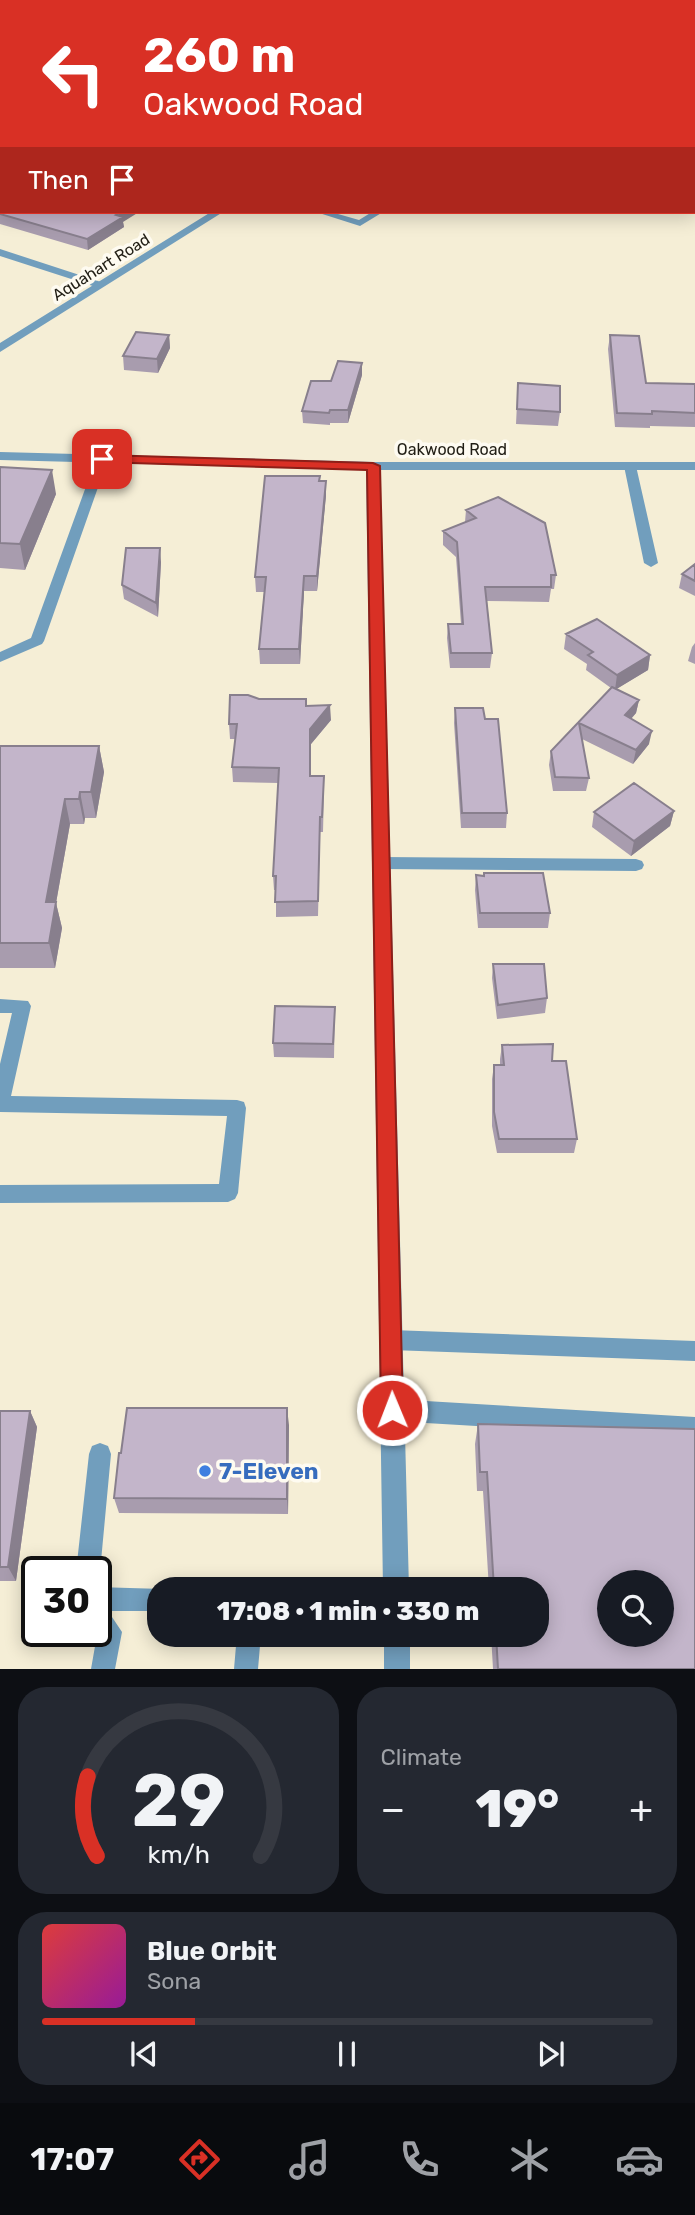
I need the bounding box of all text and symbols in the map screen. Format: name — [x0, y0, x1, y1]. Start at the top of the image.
text: 260 m — [143, 26, 295, 84]
icon: left — [28, 28, 119, 119]
text: Oakwood Road — [143, 85, 364, 123]
icon: arrive — [103, 161, 141, 199]
text: Then — [28, 165, 89, 196]
street label: Aquahart Road — [49, 229, 153, 305]
pin — [72, 429, 132, 489]
icon: arrive — [83, 440, 121, 478]
street label: Oakwood Road — [397, 440, 507, 459]
position arrow — [355, 1373, 429, 1447]
place label: 7-Eleven — [219, 1457, 319, 1485]
marker: 7-Eleven — [197, 1463, 213, 1479]
speed limit sign: 30 — [21, 1556, 112, 1647]
map controls — [597, 1570, 674, 1647]
button: search — [597, 1570, 674, 1647]
text: 17:08 · 1 min · 330 m — [217, 1596, 479, 1627]
text: Climate — [381, 1743, 462, 1771]
text: 29 — [131, 1759, 225, 1845]
text: 19° — [475, 1778, 559, 1840]
text: − — [381, 1786, 405, 1832]
text: + — [629, 1786, 653, 1832]
text: km/h — [147, 1840, 209, 1869]
text: Blue Orbit — [147, 1936, 277, 1967]
text: Sona — [147, 1967, 201, 1995]
icon: previous — [125, 2035, 163, 2073]
icon: pause — [328, 2035, 366, 2073]
icon: next — [532, 2035, 570, 2073]
icon: directions — [175, 2135, 224, 2184]
icon: music — [285, 2135, 334, 2184]
icon: phone — [395, 2135, 444, 2184]
icon: climate — [505, 2135, 554, 2184]
icon: car — [615, 2135, 664, 2184]
text: 17:07 — [31, 2140, 114, 2178]

